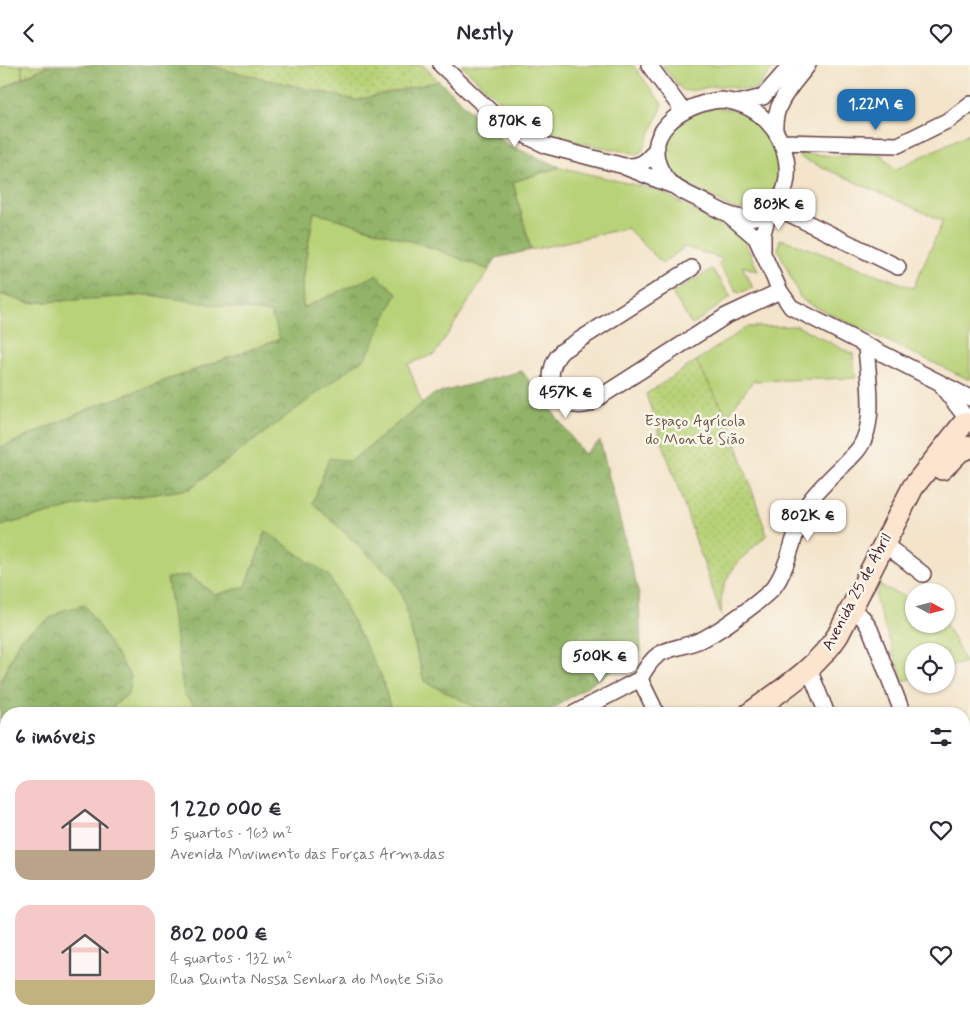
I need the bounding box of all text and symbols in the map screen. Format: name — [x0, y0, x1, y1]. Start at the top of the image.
icon: back — [15, 19, 43, 47]
text: Nestly — [457, 19, 513, 47]
icon: heart — [927, 19, 955, 47]
pin: 1.22M € — [830, 88, 922, 131]
text: 1.22M € — [848, 94, 904, 115]
pin: 870K € — [474, 106, 556, 148]
text: 870K € — [489, 111, 541, 132]
pin: 803K € — [738, 189, 820, 231]
text: 803K € — [754, 194, 804, 215]
pin: 457K € — [525, 377, 607, 419]
text: 457K € — [540, 382, 592, 403]
park label: Espaço Agrícola do Monte Sião — [645, 411, 746, 450]
pin: 802K € — [767, 499, 849, 542]
text: 802K € — [781, 505, 835, 526]
street label: Avenida 25 de Abril — [817, 530, 897, 654]
north arrow — [905, 583, 955, 633]
map controls — [905, 583, 955, 693]
pin: 500K € — [559, 641, 641, 683]
button: locate — [905, 643, 955, 693]
text: 500K € — [573, 646, 627, 667]
text: 6 imóveis — [15, 723, 95, 751]
icon: filters — [927, 723, 955, 751]
text: 1 220 000 € — [170, 795, 282, 823]
icon: home — [55, 800, 115, 860]
icon: heart — [927, 816, 955, 844]
text: 5 quartos · 163 m² — [170, 823, 292, 844]
text: Avenida Movimento das Forças Armadas — [170, 844, 445, 865]
text: 802 000 € — [170, 920, 268, 948]
icon: home — [55, 925, 115, 985]
icon: heart — [927, 941, 955, 969]
text: 4 quartos · 132 m² — [170, 948, 293, 969]
text: Rua Quinta Nossa Senhora do Monte Sião — [170, 969, 443, 990]

